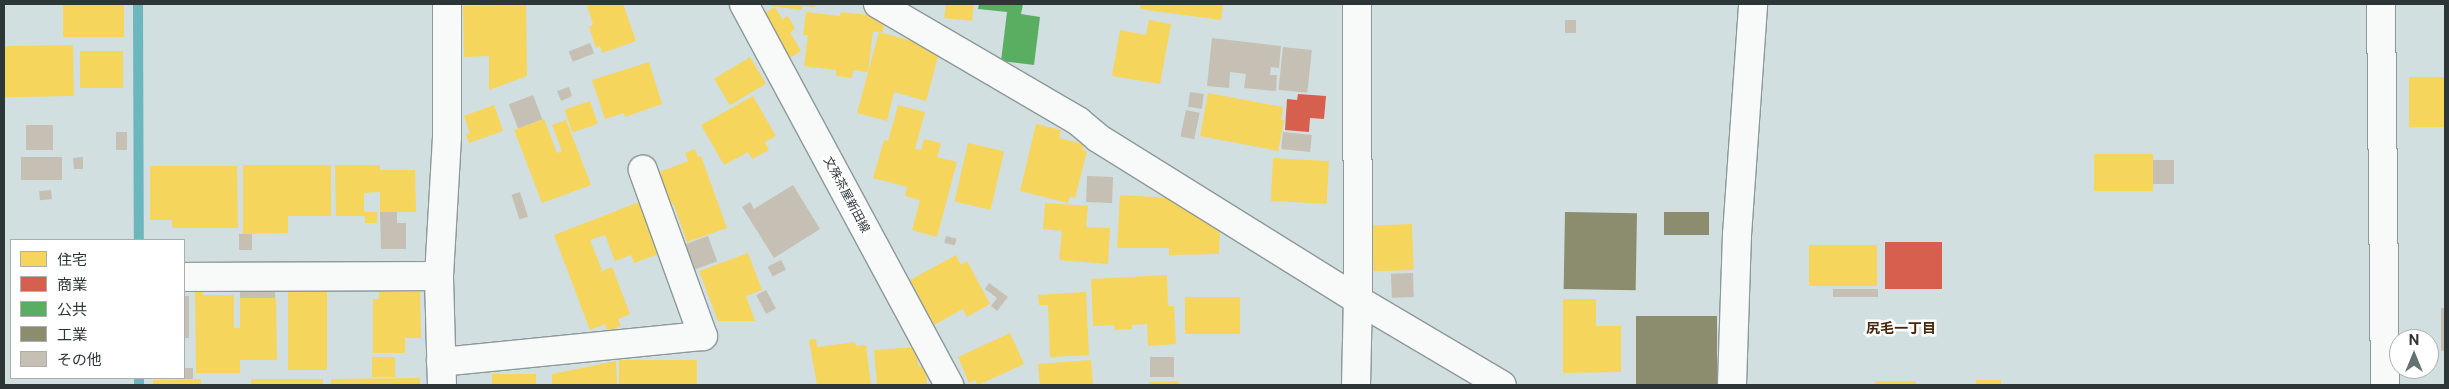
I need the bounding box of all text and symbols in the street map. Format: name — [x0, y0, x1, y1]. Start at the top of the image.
street label: 文殊茶屋新田線 — [820, 155, 872, 235]
legend — [10, 239, 185, 379]
text: 住宅 — [57, 251, 87, 268]
text: 商業 — [57, 276, 87, 293]
text: 公共 — [57, 301, 87, 318]
district label: 尻毛一丁目 — [1866, 320, 1936, 336]
text: 工業 — [57, 326, 87, 343]
north arrow — [2389, 329, 2439, 379]
text: N — [2409, 332, 2419, 348]
text: その他 — [57, 351, 102, 368]

